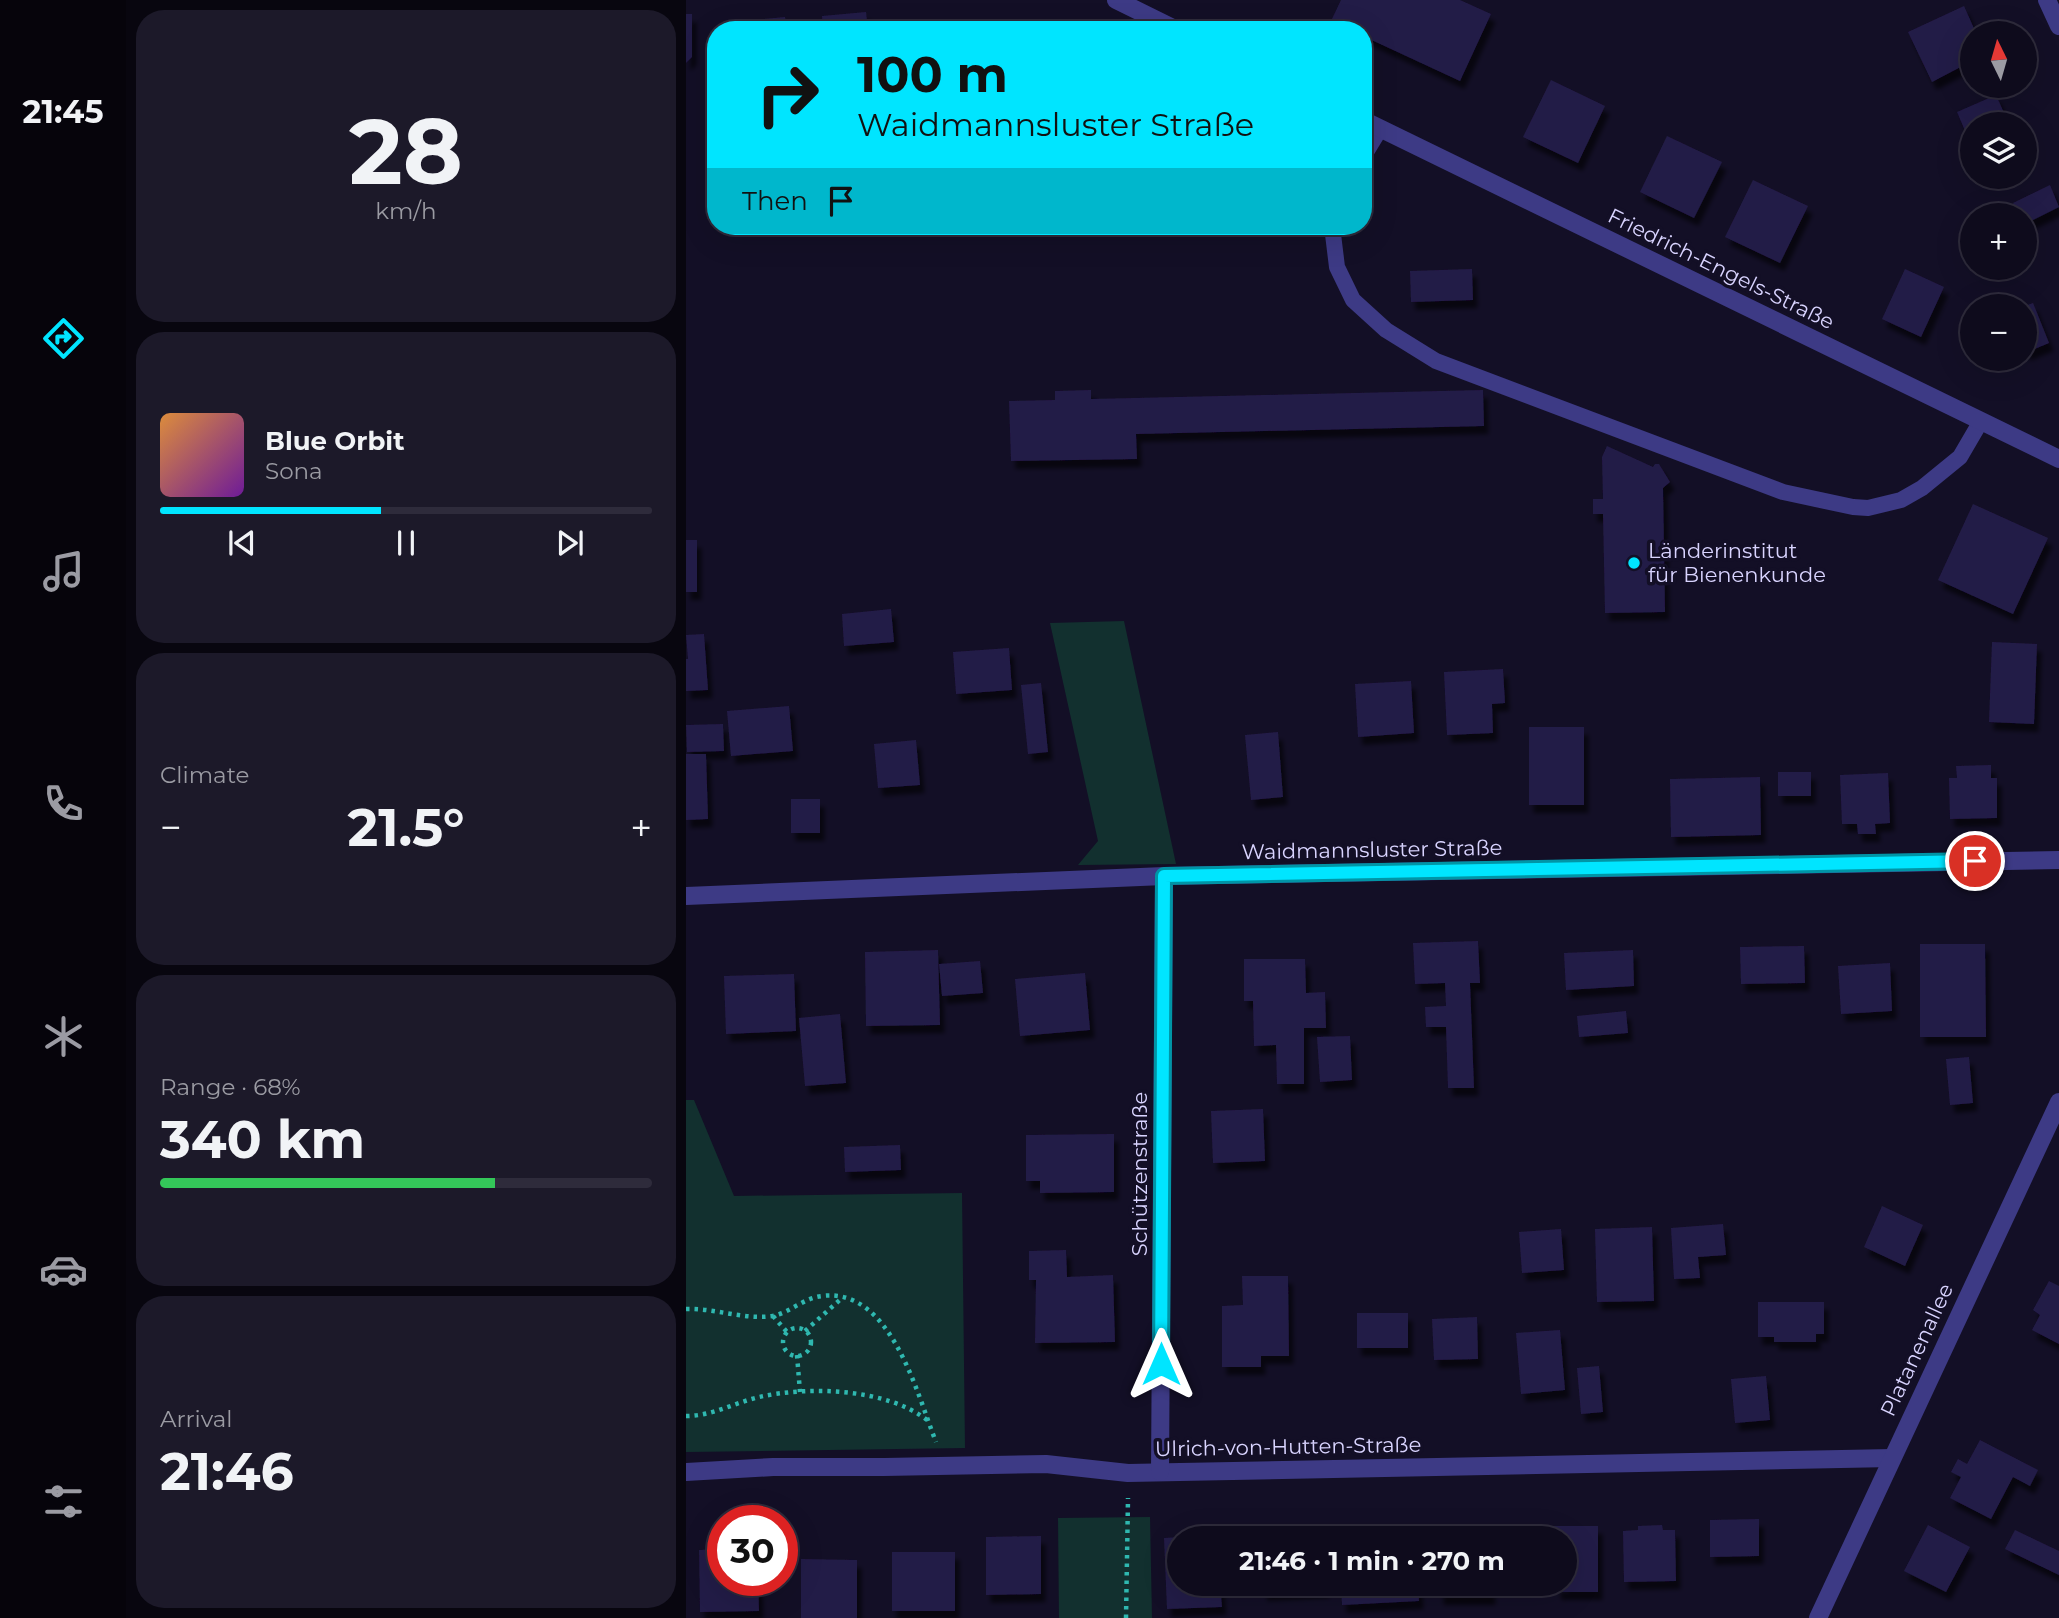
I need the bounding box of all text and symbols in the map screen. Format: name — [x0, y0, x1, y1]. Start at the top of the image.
north arrow — [1960, 21, 2037, 98]
map controls — [1960, 21, 2037, 371]
text: 100 m — [857, 45, 1008, 104]
icon: right — [742, 49, 833, 140]
text: 21:45 — [23, 92, 103, 131]
text: 28 — [349, 96, 463, 207]
text: Waidmannsluster Straße — [857, 105, 1254, 144]
button: layers — [1960, 112, 2037, 189]
icon: arrive — [822, 182, 860, 220]
text: Then — [742, 185, 808, 217]
text: km/h — [375, 197, 437, 225]
street label: Friedrich-Engels-Straße — [1604, 203, 1838, 334]
button: + — [1960, 203, 2037, 280]
button: − — [1960, 294, 2037, 371]
icon: directions — [39, 314, 88, 363]
text: Blue Orbit — [265, 425, 404, 457]
text: Sona — [265, 457, 323, 485]
icon: previous — [223, 524, 261, 562]
icon: pause — [387, 524, 425, 562]
icon: next — [551, 524, 589, 562]
place label: Länderinstitut für Bienenkunde — [1648, 538, 1826, 587]
icon: music — [39, 547, 88, 596]
marker: Länderinstitut für Bienenkunde — [1626, 555, 1642, 571]
text: Climate — [160, 761, 249, 789]
icon: phone — [39, 779, 88, 828]
text: 21.5° — [347, 796, 465, 859]
text: − — [160, 804, 182, 851]
text: + — [630, 804, 652, 851]
pin — [1945, 831, 2005, 891]
street label: Waidmannsluster Straße — [1241, 835, 1503, 864]
icon: arrive — [1956, 842, 1994, 880]
icon: climate — [39, 1012, 88, 1061]
text: Range · 68% — [160, 1073, 301, 1101]
street label: Schützenstraße — [1127, 1092, 1152, 1256]
text: 340 km — [160, 1108, 365, 1171]
icon: car — [39, 1245, 88, 1294]
street label: Platanenallee — [1875, 1279, 1958, 1420]
position arrow — [1124, 1327, 1198, 1401]
text: Arrival — [160, 1405, 233, 1433]
street label: Ulrich-von-Hutten-Straße — [1155, 1432, 1421, 1461]
text: 21:46 — [160, 1440, 294, 1503]
icon: filters — [39, 1477, 88, 1526]
speed limit sign: 30 — [707, 1505, 798, 1596]
text: 21:46 · 1 min · 270 m — [1239, 1545, 1505, 1577]

